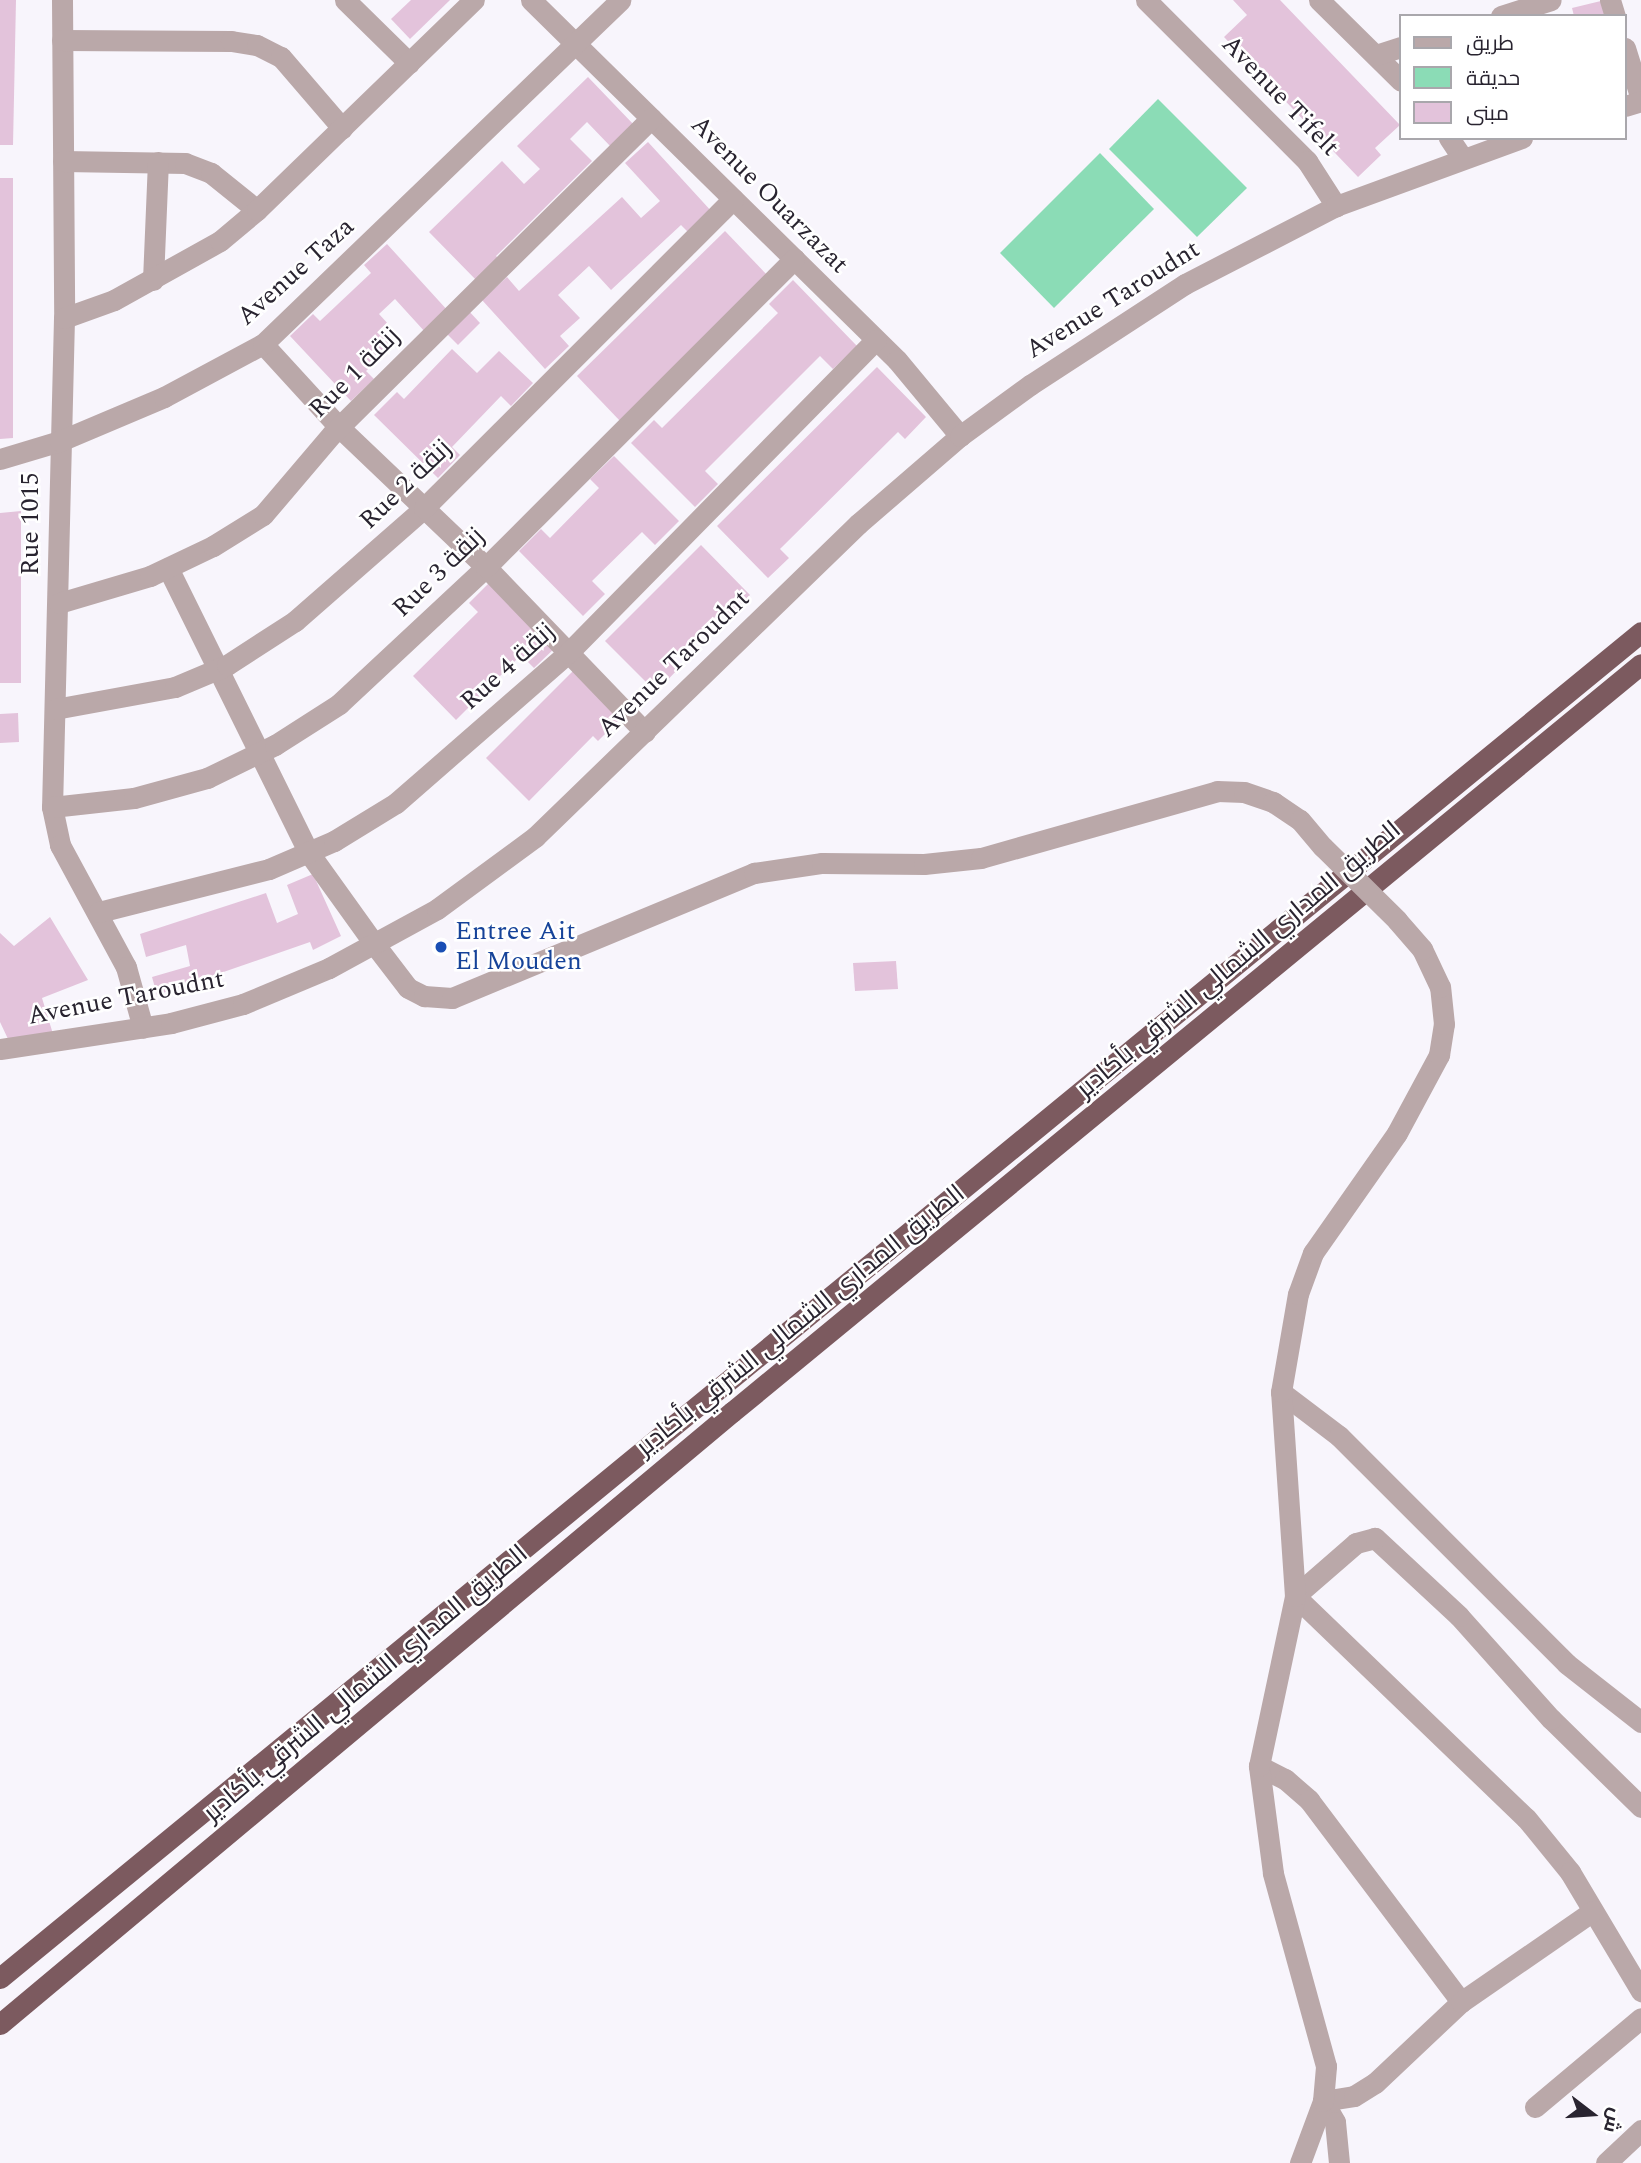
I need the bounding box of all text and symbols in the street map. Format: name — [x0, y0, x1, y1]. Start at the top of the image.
legend — [1400, 14, 1627, 140]
text: طريق — [1466, 28, 1514, 60]
street label: Avenue Tifelt — [1214, 29, 1346, 163]
text: حديقة — [1466, 63, 1520, 95]
text: مبنى — [1466, 98, 1509, 130]
street label: Avenue Ouarzazat — [684, 110, 854, 280]
street label: Avenue Taza — [231, 211, 361, 333]
street label: Avenue Taroudnt — [1020, 234, 1206, 366]
street label: Rue 1 زنقة — [303, 321, 407, 425]
street label: Rue 2 زنقة — [354, 434, 458, 536]
street label: Rue 1015 — [15, 473, 47, 575]
street label: Rue 3 زنقة — [387, 522, 491, 624]
street label: Avenue Taroudnt — [591, 584, 757, 744]
street label: Rue 4 زنقة — [455, 617, 561, 717]
street label: الطريق المداري الشمالي الشرقي بأكادير — [1070, 815, 1408, 1105]
place label: Entree Ait El Mouden — [455, 916, 582, 978]
marker: Entree Ait El Mouden — [433, 939, 449, 955]
street label: Avenue Taroudnt — [25, 964, 227, 1032]
street label: الطريق المداري الشمالي الشرقي بأكادير — [630, 1179, 972, 1463]
street label: الطريق المداري الشمالي الشرقي بأكادير — [197, 1539, 535, 1829]
north arrow — [1557, 2079, 1627, 2149]
text: ش — [1595, 2104, 1630, 2136]

